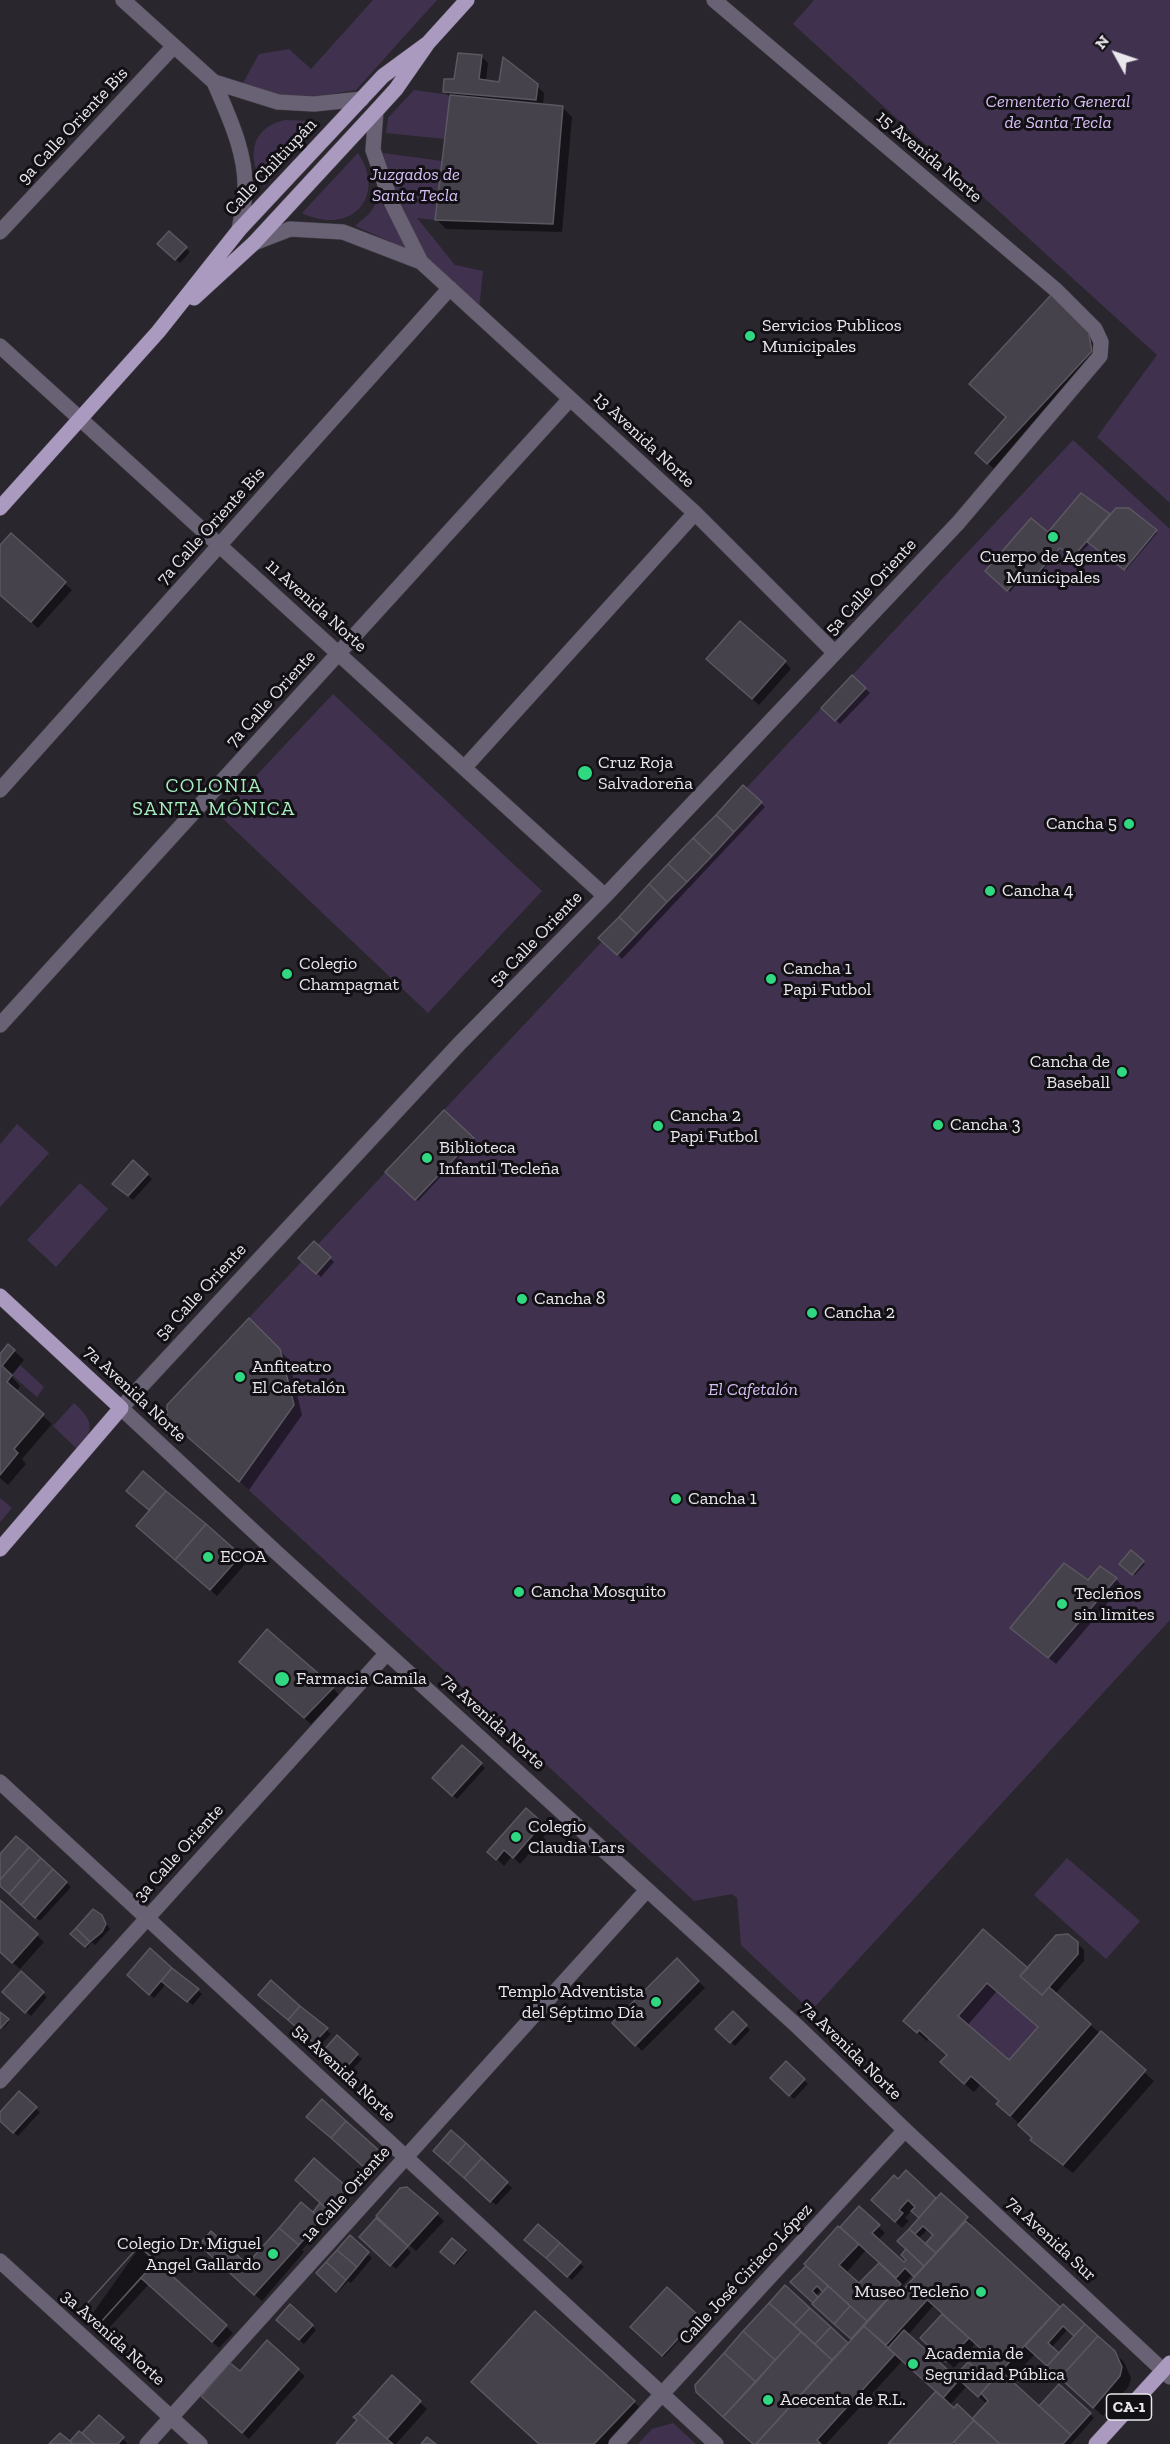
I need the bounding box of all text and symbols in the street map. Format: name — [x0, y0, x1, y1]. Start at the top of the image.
north arrow — [1086, 24, 1146, 84]
text: N — [1091, 31, 1113, 53]
street label: 9a Calle Oriente Bis — [13, 63, 133, 189]
park label: Cementerio General de Santa Tecla — [986, 91, 1130, 134]
street label: 15 Avenida Norte — [872, 107, 986, 207]
street label: Calle Chiltiupán — [221, 114, 321, 220]
park label: Juzgados de Santa Tecla — [370, 164, 460, 207]
place label: Servicios Publicos Municipales — [762, 315, 902, 358]
marker: Servicios Publicos Municipales — [743, 329, 757, 343]
street label: 13 Avenida Norte — [589, 387, 699, 493]
street label: 7a Calle Oriente Bis — [152, 463, 270, 589]
marker: Cuerpo de Agentes Municipales — [1046, 530, 1060, 544]
street label: 5a Calle Oriente — [821, 534, 921, 640]
place label: Cuerpo de Agentes Municipales — [980, 546, 1126, 588]
street label: 11 Avenida Norte — [261, 555, 371, 657]
street label: 7a Calle Oriente — [222, 646, 320, 752]
place label: Cruz Roja Salvadoreña — [598, 752, 693, 795]
marker: Cruz Roja Salvadoreña — [576, 764, 594, 782]
district label: COLONIA SANTA MÓNICA — [132, 774, 296, 821]
place label: Cancha 5 — [1046, 813, 1117, 835]
marker: Cancha 5 — [1122, 817, 1136, 831]
place label: Cancha 4 — [1002, 880, 1074, 902]
marker: Cancha 4 — [983, 884, 997, 898]
street label: 5a Calle Oriente — [485, 887, 587, 991]
place label: Colegio Champagnat — [299, 953, 399, 996]
place label: Cancha 1 Papi Futbol — [783, 958, 871, 1000]
marker: Colegio Champagnat — [280, 967, 294, 981]
marker: Cancha 1 Papi Futbol — [764, 972, 778, 986]
place label: Cancha de Baseball — [1030, 1051, 1110, 1094]
marker: Cancha de Baseball — [1115, 1065, 1129, 1079]
place label: Cancha 2 Papi Futbol — [670, 1105, 758, 1148]
place label: Cancha 3 — [950, 1114, 1021, 1136]
marker: Cancha 3 — [931, 1118, 945, 1132]
marker: Cancha 2 Papi Futbol — [651, 1119, 665, 1133]
place label: Biblioteca Infantil Tecleña — [439, 1137, 559, 1180]
marker: Biblioteca Infantil Tecleña — [420, 1151, 434, 1165]
street label: 5a Calle Oriente — [151, 1239, 251, 1345]
place label: Cancha 8 — [534, 1288, 605, 1310]
marker: Cancha 8 — [515, 1292, 529, 1306]
place label: Cancha 2 — [824, 1302, 895, 1324]
marker: Cancha 2 — [805, 1306, 819, 1320]
street label: 7a Avenida Norte — [79, 1341, 191, 1447]
place label: Anfiteatro El Cafetalón — [252, 1356, 346, 1398]
marker: Anfiteatro El Cafetalón — [233, 1370, 247, 1384]
park label: El Cafetalón — [708, 1379, 798, 1401]
place label: Cancha 1 — [688, 1488, 757, 1510]
marker: Cancha 1 — [669, 1492, 683, 1506]
place label: ECOA — [220, 1546, 266, 1568]
marker: ECOA — [201, 1550, 215, 1564]
place label: Cancha Mosquito — [531, 1581, 666, 1603]
place label: Tecleños sin limites — [1074, 1583, 1155, 1626]
marker: Cancha Mosquito — [512, 1585, 526, 1599]
marker: Tecleños sin limites — [1055, 1597, 1069, 1611]
place label: Farmacia Camila — [296, 1668, 427, 1690]
marker: Farmacia Camila — [273, 1670, 291, 1688]
street label: 7a Avenida Norte — [437, 1670, 549, 1774]
street label: 3a Calle Oriente — [130, 1800, 228, 1906]
place label: Colegio Claudia Lars — [528, 1816, 625, 1858]
marker: Colegio Claudia Lars — [509, 1830, 523, 1844]
place label: Templo Adventista del Séptimo Día — [498, 1981, 644, 2024]
marker: Templo Adventista del Séptimo Día — [649, 1995, 663, 2009]
street label: 7a Avenida Norte — [796, 1997, 906, 2105]
street label: 5a Avenida Norte — [288, 2020, 400, 2126]
street label: 1a Calle Oriente — [297, 2142, 395, 2246]
street label: 7a Avenida Sur — [1002, 2192, 1100, 2286]
street label: Calle José Ciriaco López — [675, 2199, 817, 2349]
place label: Colegio Dr. Miguel Angel Gallardo — [117, 2233, 261, 2276]
marker: Colegio Dr. Miguel Angel Gallardo — [266, 2247, 280, 2261]
place label: Museo Tecleño — [854, 2281, 969, 2303]
marker: Museo Tecleño — [974, 2285, 988, 2299]
street label: 3a Avenida Norte — [57, 2286, 169, 2390]
place label: Academia de Seguridad Pública — [925, 2343, 1065, 2386]
marker: Academia de Seguridad Pública — [906, 2357, 920, 2371]
place label: Acecenta de R.L. — [780, 2389, 906, 2411]
marker: Acecenta de R.L. — [761, 2393, 775, 2407]
road number: CA-1 — [1106, 2394, 1152, 2420]

